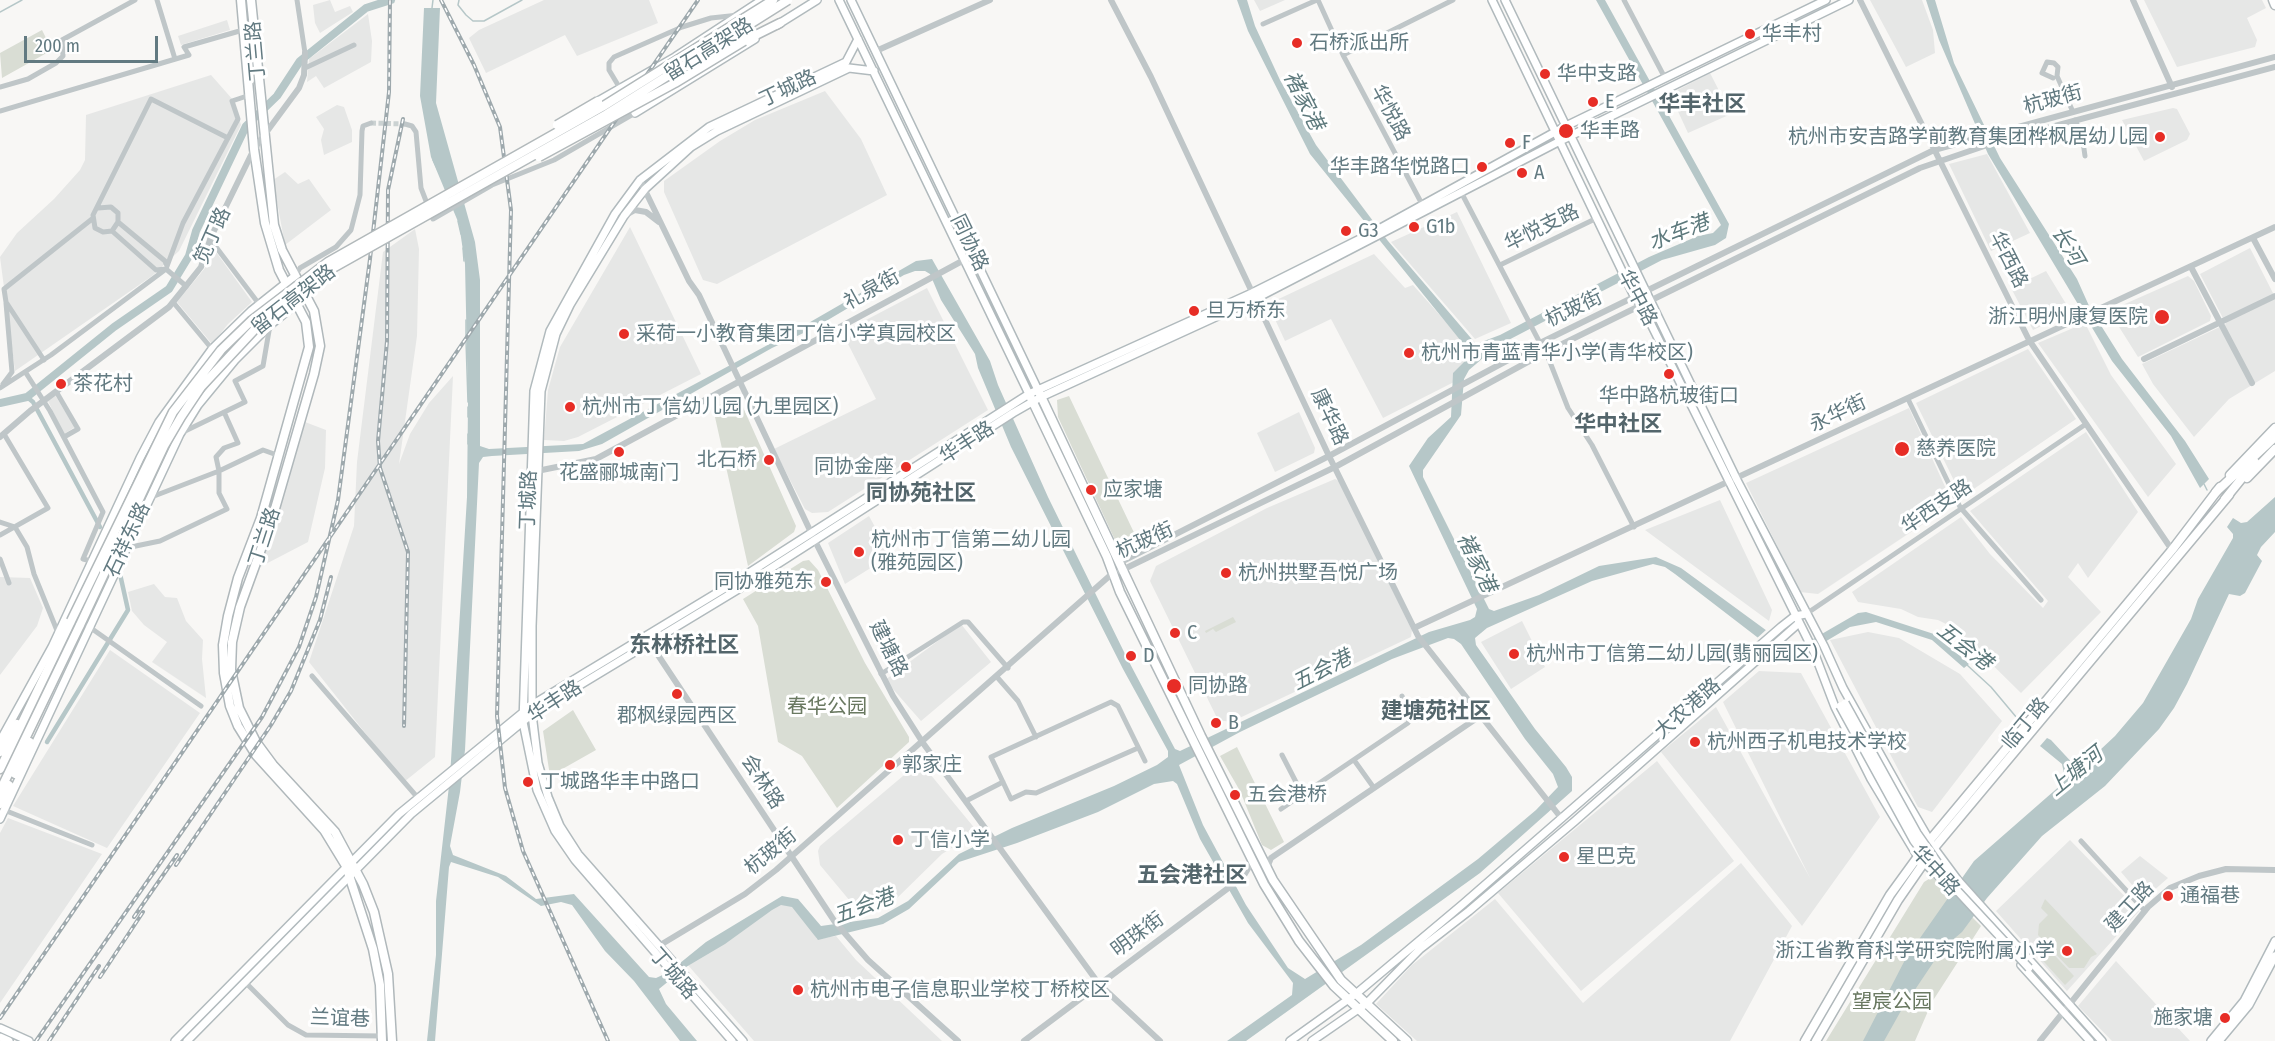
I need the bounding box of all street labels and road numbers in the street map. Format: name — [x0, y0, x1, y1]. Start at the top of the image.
street label: 留石高架路 — [660, 13, 758, 87]
street label: 丁兰路 — [241, 20, 271, 82]
street label: 丁城路 — [756, 65, 820, 113]
street label: 华悦路 — [1365, 81, 1415, 145]
street label: 杭玻街 — [2021, 81, 2085, 119]
street label: 华悦支路 — [1501, 200, 1583, 256]
street label: 笕丁路 — [190, 204, 236, 268]
street label: 同协路 — [945, 211, 993, 275]
street label: 华西路 — [1984, 228, 2032, 292]
street label: 留石高架路 — [247, 260, 341, 340]
street label: 礼泉街 — [840, 265, 904, 315]
street label: 华中路 — [1612, 266, 1662, 330]
street label: 杭玻街 — [1542, 285, 1606, 333]
street label: 康华路 — [1305, 385, 1353, 449]
street label: 永华街 — [1806, 390, 1870, 438]
street label: 华丰路 — [935, 417, 999, 469]
street label: 丁城路 — [516, 470, 542, 530]
street label: 华西支路 — [1897, 475, 1977, 539]
street label: 石祥东路 — [100, 499, 156, 581]
street label: 丁兰路 — [244, 505, 286, 569]
street label: 杭玻街 — [1113, 518, 1177, 564]
street label: 建塘路 — [864, 617, 912, 681]
street label: 大农港路 — [1650, 674, 1726, 744]
street label: 华丰路 — [523, 676, 587, 728]
street label: 临丁路 — [1998, 693, 2054, 755]
street label: 会林路 — [736, 750, 788, 814]
street label: 杭玻街 — [740, 824, 802, 880]
street label: 华中路 — [1906, 841, 1964, 901]
street label: 建工路 — [2101, 877, 2159, 937]
street label: 明珠街 — [1107, 907, 1169, 963]
street label: 丁城路 — [644, 943, 702, 1005]
street label: 兰谊巷 — [310, 1006, 370, 1032]

